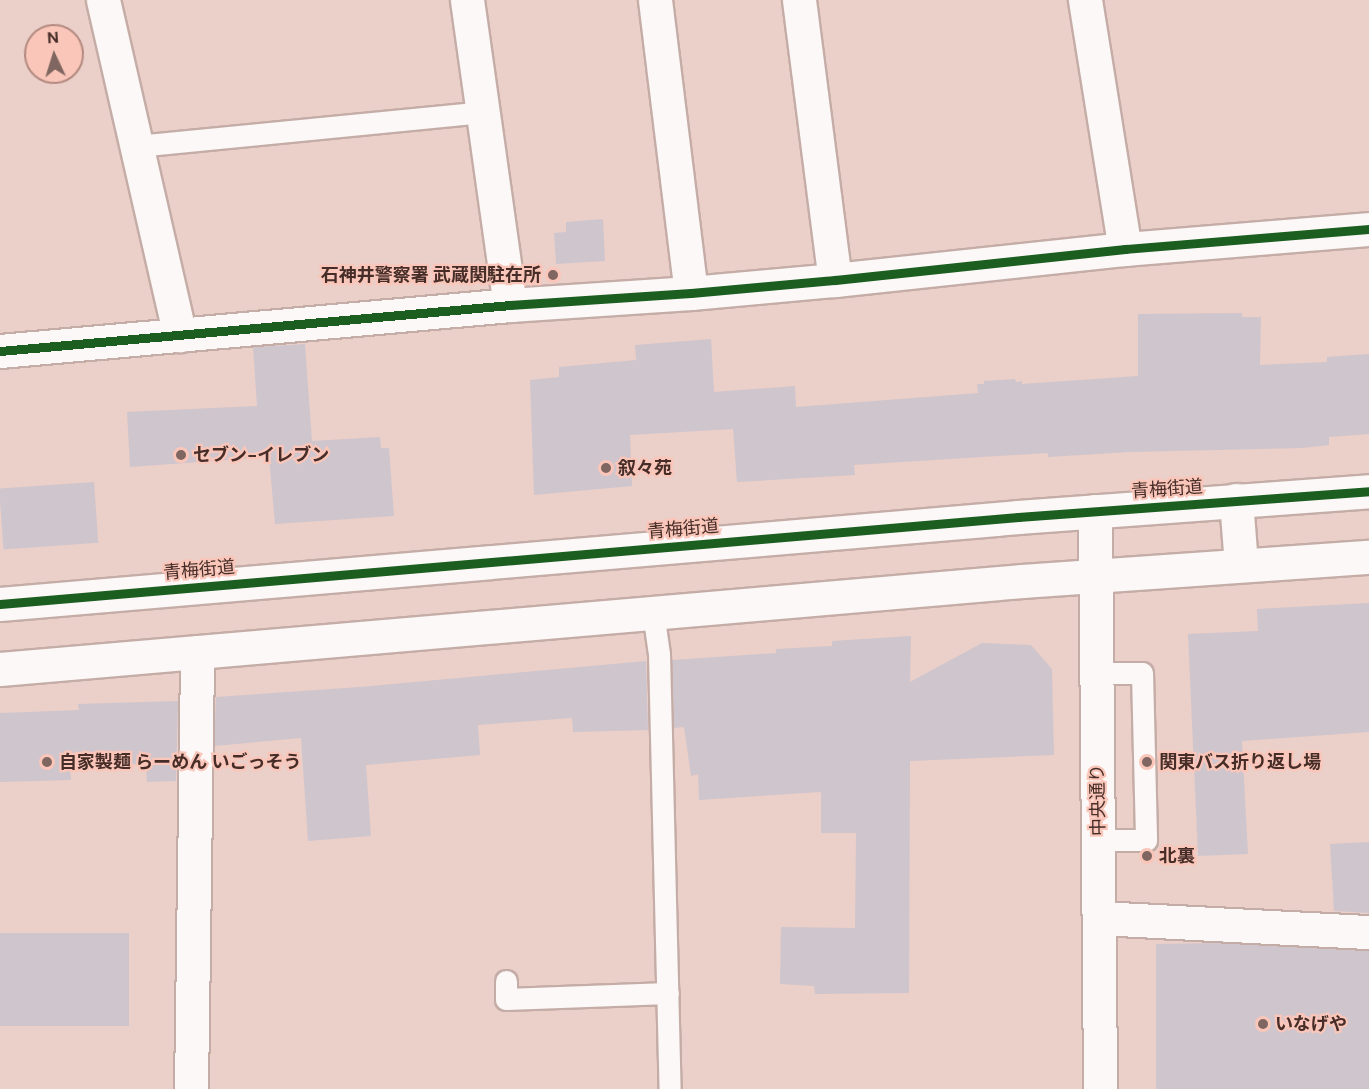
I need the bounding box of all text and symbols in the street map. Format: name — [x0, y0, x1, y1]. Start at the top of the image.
north arrow — [24, 24, 84, 84]
text: N — [46, 27, 59, 48]
place label: 石神井警察署 武蔵関駐在所 — [321, 264, 541, 286]
marker: 石神井警察署 武蔵関駐在所 — [546, 268, 560, 282]
place label: セブン-イレブン — [193, 444, 329, 466]
marker: セブン-イレブン — [174, 448, 188, 462]
place label: 叙々苑 — [618, 457, 672, 479]
marker: 叙々苑 — [599, 461, 613, 475]
street label: 青梅街道 — [1130, 476, 1204, 502]
street label: 青梅街道 — [646, 515, 720, 543]
street label: 青梅街道 — [162, 556, 236, 584]
place label: 自家製麺 らーめん いごっそう — [59, 751, 301, 773]
place label: 関東バス折り返し場 — [1159, 751, 1321, 773]
marker: 自家製麺 らーめん いごっそう — [40, 755, 54, 769]
marker: 関東バス折り返し場 — [1140, 755, 1154, 769]
street label: 中央通り — [1087, 764, 1109, 836]
place label: 北裏 — [1159, 845, 1195, 867]
marker: 北裏 — [1140, 849, 1154, 863]
place label: いなげや — [1275, 1013, 1347, 1035]
marker: いなげや — [1256, 1017, 1270, 1031]

